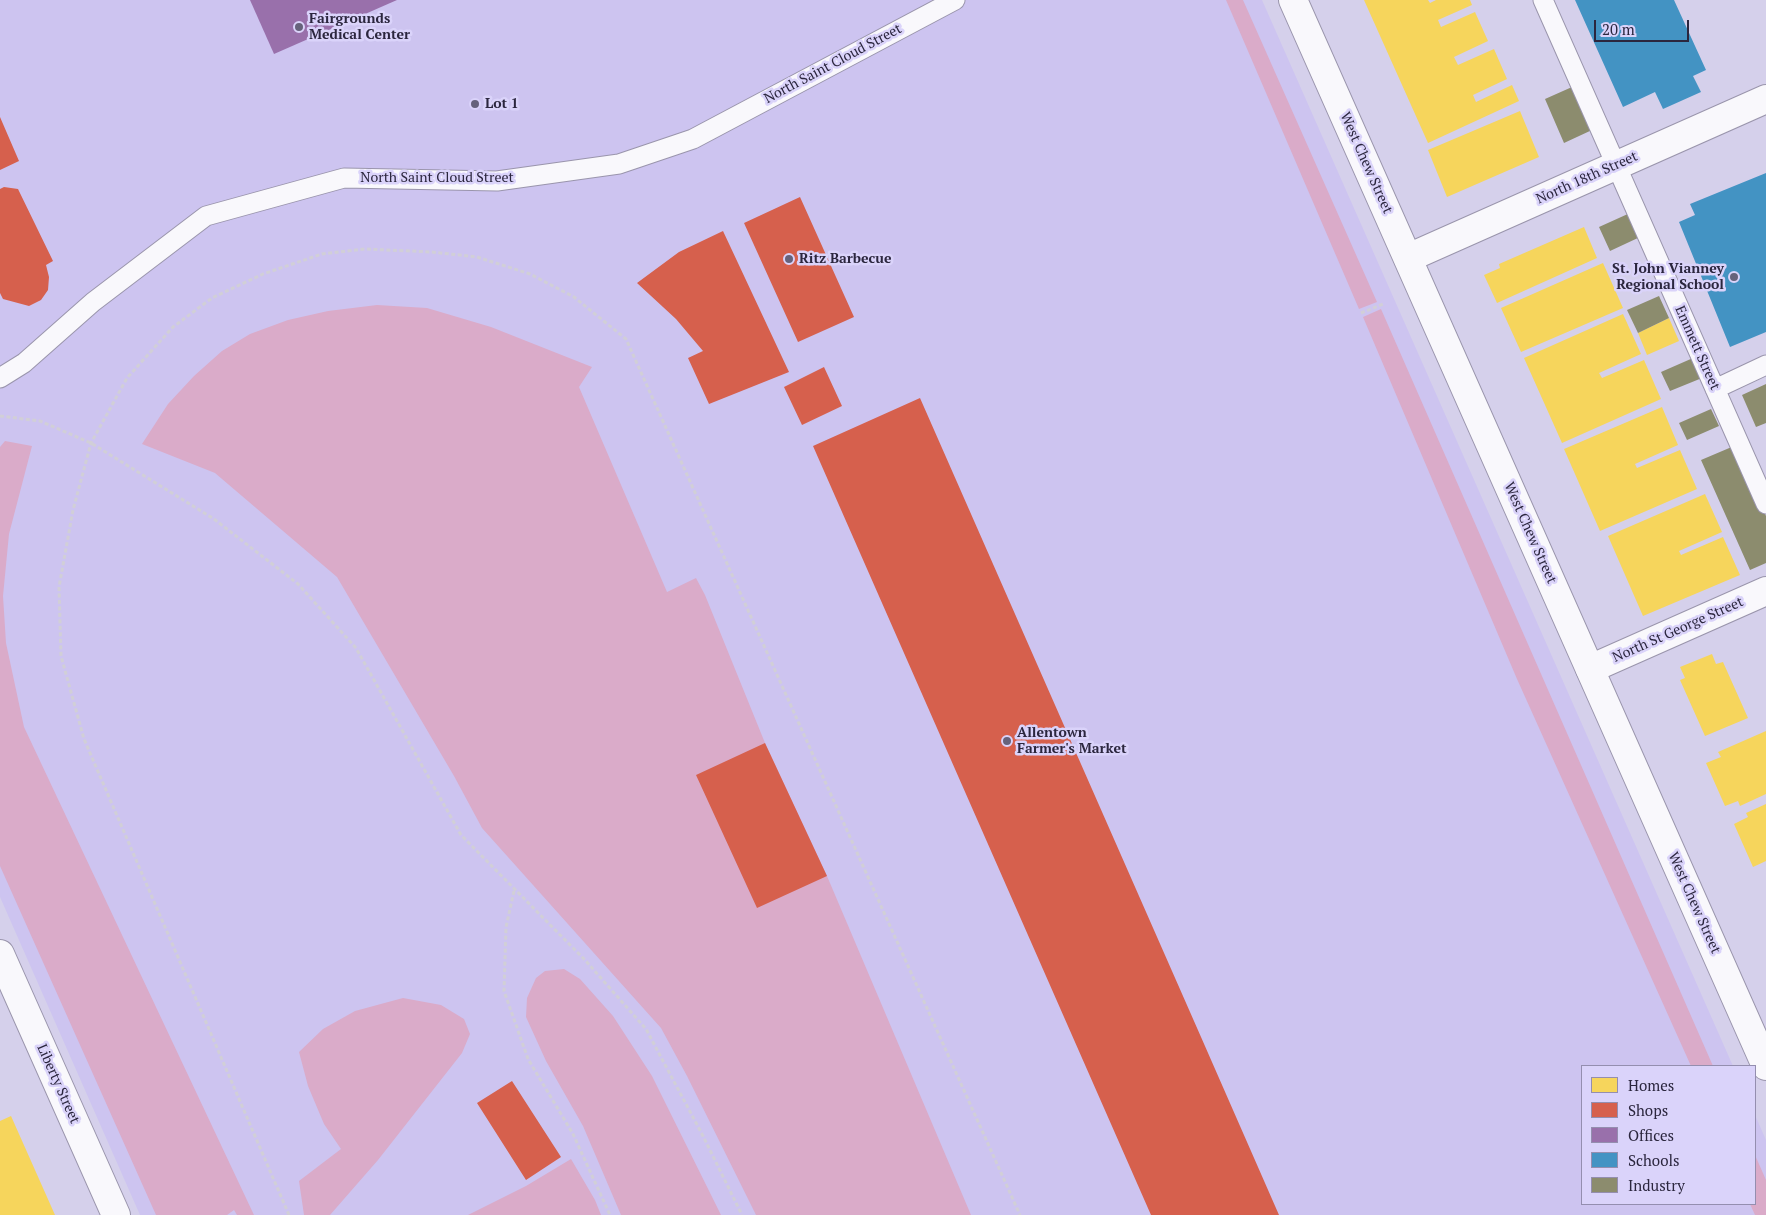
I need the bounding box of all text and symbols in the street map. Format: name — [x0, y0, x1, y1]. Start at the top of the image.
scale bar — [1596, 10, 1691, 42]
place label: Fairgrounds Medical Center — [309, 11, 410, 44]
text: 20 m — [1602, 19, 1635, 39]
marker: Fairgrounds Medical Center — [293, 21, 305, 33]
street label: North Saint Cloud Street — [761, 21, 905, 107]
place label: Lot 1 — [485, 96, 519, 112]
marker: Lot 1 — [469, 98, 481, 110]
street label: West Chew Street — [1336, 110, 1396, 216]
street label: North 18th Street — [1534, 148, 1640, 208]
street label: North Saint Cloud Street — [360, 170, 514, 186]
place label: Ritz Barbecue — [799, 251, 892, 267]
marker: Ritz Barbecue — [783, 253, 795, 265]
place label: St. John Vianney Regional School — [1612, 261, 1724, 294]
marker: St. John Vianney Regional School — [1728, 271, 1740, 283]
street label: Emmett Street — [1671, 303, 1723, 393]
street label: West Chew Street — [1500, 480, 1560, 586]
street label: North St George Street — [1610, 594, 1746, 666]
place label: Allentown Farmer's Market — [1017, 725, 1127, 758]
marker: Allentown Farmer's Market — [1001, 735, 1013, 747]
street label: West Chew Street — [1664, 850, 1724, 956]
street label: Liberty Street — [33, 1042, 83, 1126]
legend — [1581, 1065, 1756, 1205]
text: Homes — [1628, 1075, 1674, 1095]
text: Shops — [1628, 1100, 1668, 1120]
text: Offices — [1628, 1125, 1674, 1145]
text: Schools — [1628, 1150, 1679, 1170]
text: Industry — [1628, 1175, 1685, 1195]

